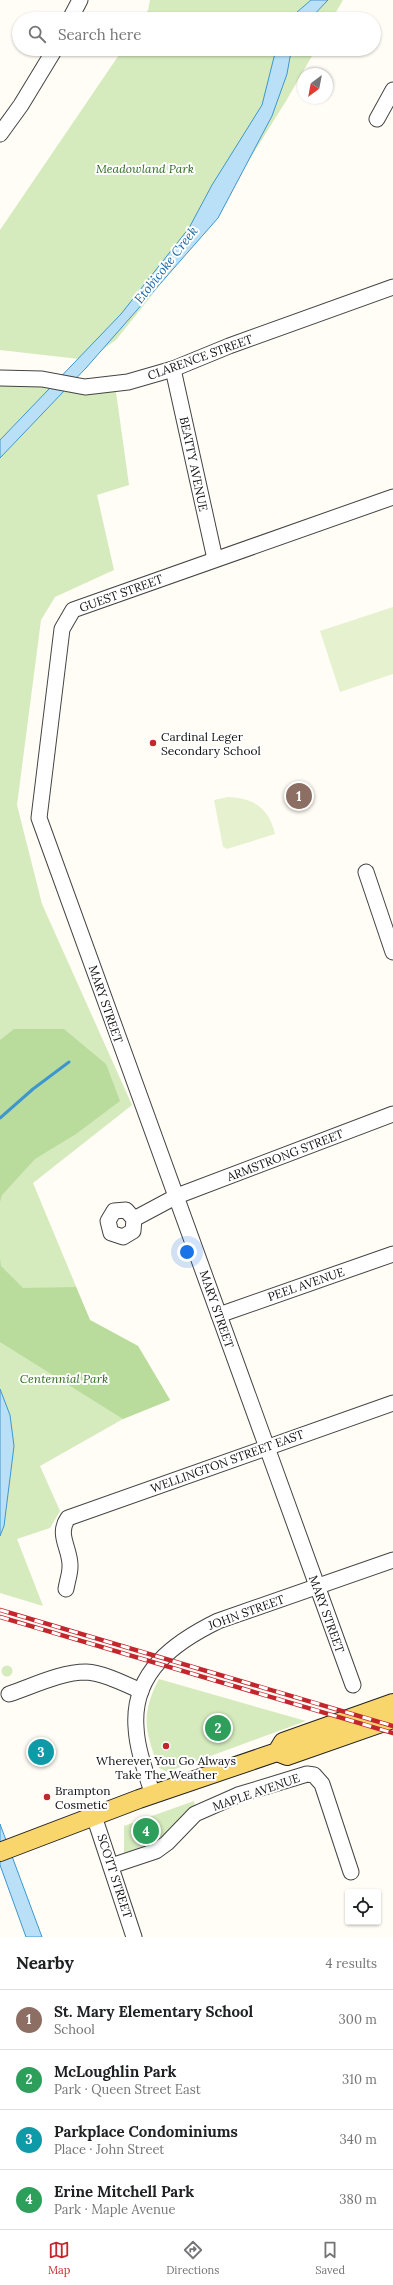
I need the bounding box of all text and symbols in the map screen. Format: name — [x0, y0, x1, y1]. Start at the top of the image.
search box — [12, 12, 381, 56]
icon: search — [26, 23, 48, 45]
text: Search here — [58, 25, 141, 44]
north arrow — [297, 68, 333, 104]
park label: Meadowland Park — [96, 161, 194, 176]
water label: Etobicoke Creek — [131, 223, 202, 307]
street label: CLARENCE STREET — [145, 331, 255, 383]
street label: BEATTY AVENUE — [177, 415, 211, 513]
street label: GUEST STREET — [77, 571, 165, 615]
place label: Cardinal Leger Secondary School — [161, 729, 261, 758]
marker: Cardinal Leger Secondary School — [148, 738, 158, 748]
pin: 1 — [286, 781, 312, 811]
street label: MARY STREET — [86, 963, 126, 1045]
street label: ARMSTRONG STREET — [224, 1126, 346, 1184]
your location — [177, 1242, 197, 1262]
street label: PEEL AVENUE — [266, 1264, 346, 1304]
street label: MARY STREET — [197, 1268, 237, 1350]
park label: Centennial Park — [20, 1371, 108, 1386]
street label: WELLINGTON STREET EAST — [148, 1426, 306, 1496]
street label: MARY STREET — [306, 1573, 348, 1655]
street label: JOHN STREET — [205, 1591, 287, 1633]
pin: 2 — [205, 1713, 231, 1743]
pin: 3 — [28, 1737, 54, 1767]
marker: Wherever You Go Always Take The Weather — [161, 1741, 171, 1751]
place label: Wherever You Go Always Take The Weather — [96, 1753, 236, 1782]
street label: MAPLE AVENUE — [210, 1770, 302, 1814]
place label: Brampton Cosmetic — [55, 1783, 111, 1812]
marker: Brampton Cosmetic — [42, 1792, 52, 1802]
pin: 4 — [133, 1816, 159, 1846]
street label: SCOTT STREET — [94, 1832, 136, 1920]
map controls — [345, 1889, 381, 1925]
button: locate — [345, 1889, 381, 1925]
text: Nearby — [16, 1952, 74, 1974]
text: 4 results — [326, 1955, 377, 1972]
text: St. Mary Elementary School — [54, 2002, 253, 2021]
text: 1 — [26, 2011, 32, 2028]
text: 300 m — [339, 2011, 377, 2028]
text: School — [54, 2021, 95, 2038]
text: McLoughlin Park — [54, 2062, 176, 2081]
text: 2 — [26, 2071, 32, 2088]
text: 310 m — [342, 2071, 377, 2088]
text: Park · Queen Street East — [54, 2081, 201, 2098]
text: Parkplace Condominiums — [54, 2122, 238, 2141]
text: 3 — [25, 2131, 33, 2148]
text: 340 m — [340, 2131, 377, 2148]
text: Place · John Street — [54, 2141, 164, 2158]
text: Erine Mitchell Park — [54, 2182, 194, 2201]
text: 4 — [25, 2191, 33, 2208]
text: 380 m — [339, 2191, 377, 2208]
text: Park · Maple Avenue — [54, 2201, 176, 2218]
tab: Map — [48, 2239, 70, 2277]
tab: Directions — [166, 2239, 219, 2277]
tab: Saved — [315, 2239, 345, 2277]

